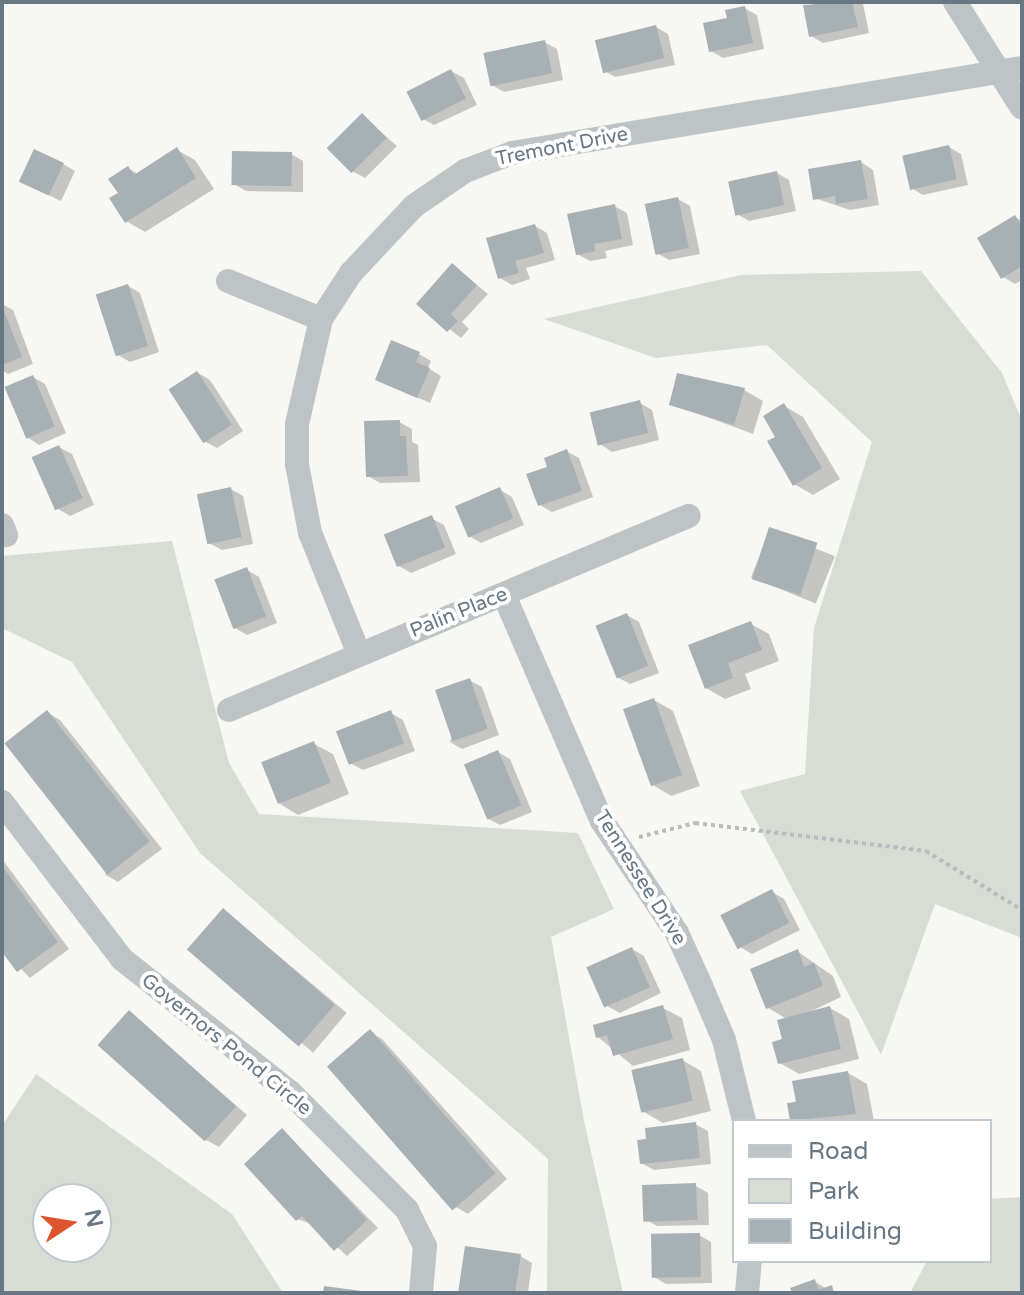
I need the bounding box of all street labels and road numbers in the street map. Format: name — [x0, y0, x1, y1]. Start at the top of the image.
street label: Tremont Drive — [494, 122, 630, 172]
street label: Palin Place — [407, 583, 511, 643]
street label: Tennessee Drive — [589, 806, 691, 950]
street label: Governors Pond Circle — [136, 969, 316, 1121]

